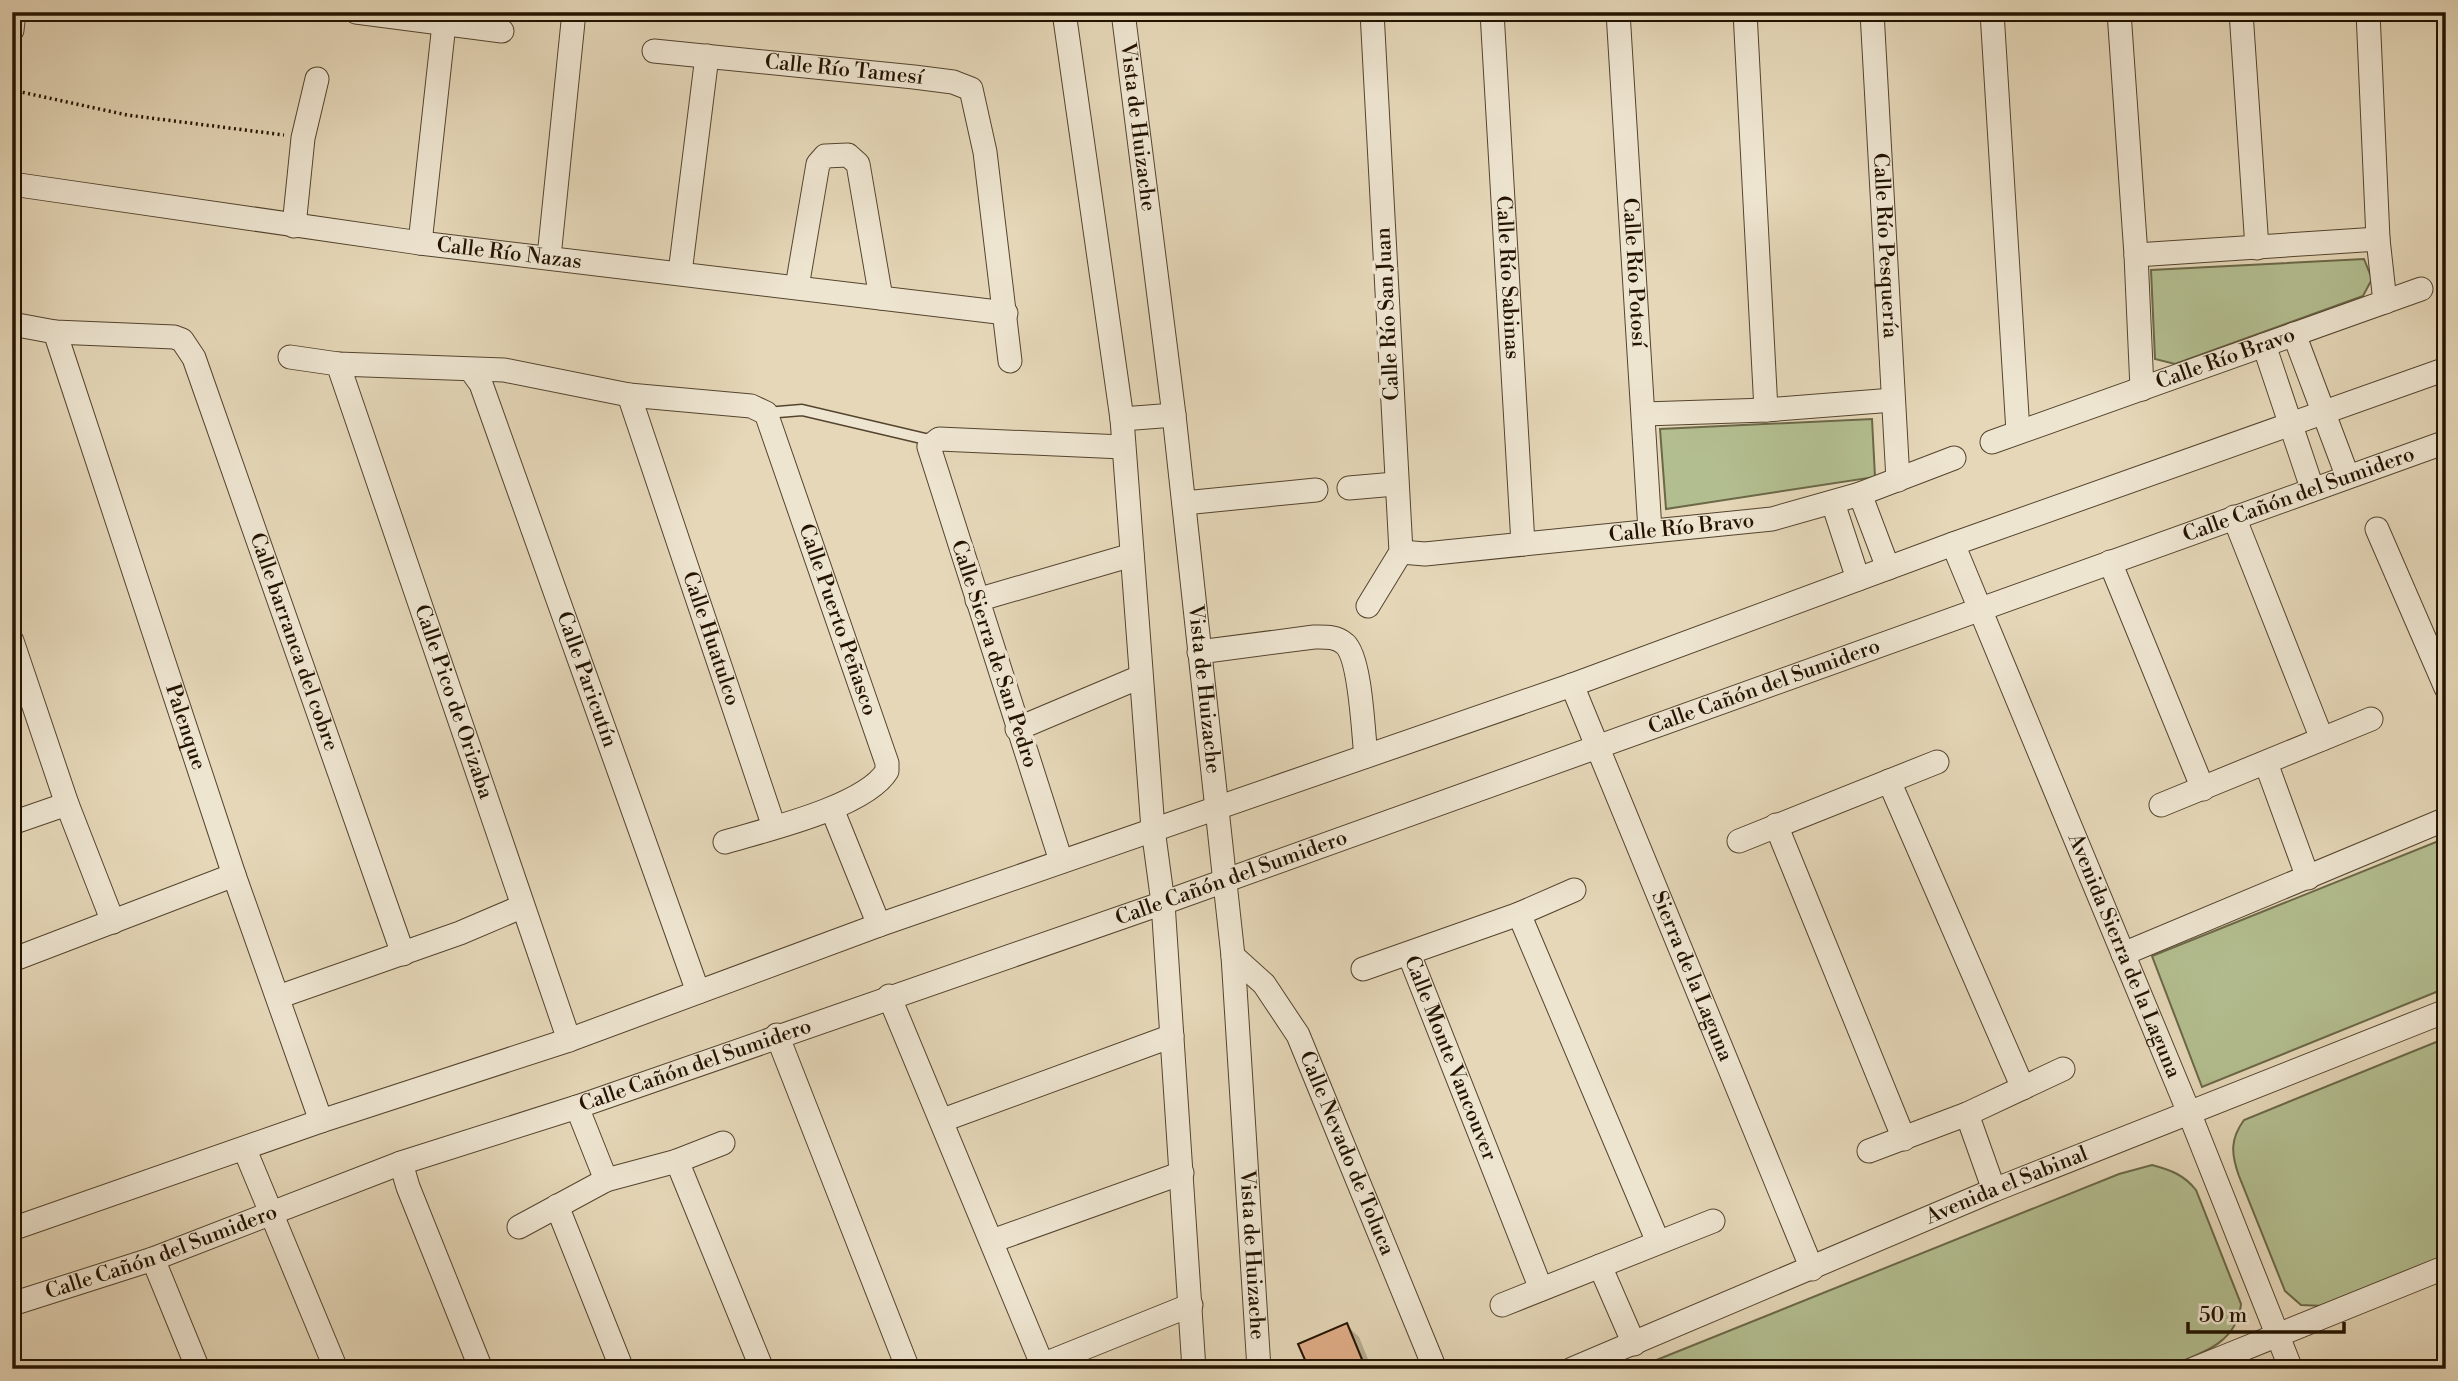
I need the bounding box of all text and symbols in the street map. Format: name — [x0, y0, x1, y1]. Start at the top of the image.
street label: Vista de Huizache — [1114, 40, 1161, 213]
street label: Calle Río Tamesí — [763, 49, 926, 91]
street label: Calle Río Pesquería — [1867, 152, 1903, 339]
street label: Calle Río Sabinas — [1490, 195, 1525, 360]
street label: Calle Río Potosí — [1616, 197, 1652, 349]
street label: Calle Río San Juan — [1370, 226, 1406, 401]
street label: Calle Río Nazas — [435, 232, 583, 275]
street label: Calle Río Bravo — [2152, 322, 2299, 395]
street label: Calle Cañón del Sumidero — [2179, 441, 2418, 548]
street label: Calle Río Bravo — [1608, 508, 1756, 548]
street label: Calle Puerto Peñasco — [792, 521, 883, 719]
street label: Calle barranca del cobre — [243, 530, 344, 755]
street label: Calle Sierra de San Pedro — [945, 537, 1043, 771]
street label: Calle Huatulco — [676, 568, 745, 709]
street label: Calle Pico de Orizaba — [408, 601, 499, 803]
street label: Vista de Huizache — [1182, 602, 1226, 775]
street label: Calle Paricutín — [550, 608, 623, 751]
street label: Calle Cañón del Sumidero — [1645, 633, 1884, 741]
street label: Palenque — [159, 681, 211, 773]
street label: Calle Cañón del Sumidero — [1112, 825, 1351, 931]
street label: Avenida Sierra de la Laguna — [2061, 829, 2186, 1082]
street label: Sierra de la Laguna — [1645, 887, 1738, 1066]
street label: Calle Monte Vancouver — [1398, 952, 1502, 1164]
street label: Calle Cañón del Sumidero — [576, 1013, 815, 1118]
street label: Calle Nevado de Toluca — [1293, 1047, 1400, 1260]
street label: Avenida el Sabinal — [1921, 1141, 2092, 1231]
street label: Vista de Huizache — [1233, 1168, 1270, 1341]
street label: Calle Cañón del Sumidero — [42, 1199, 281, 1306]
scale bar — [2188, 1290, 2344, 1334]
text: 50 m — [2199, 1303, 2247, 1329]

